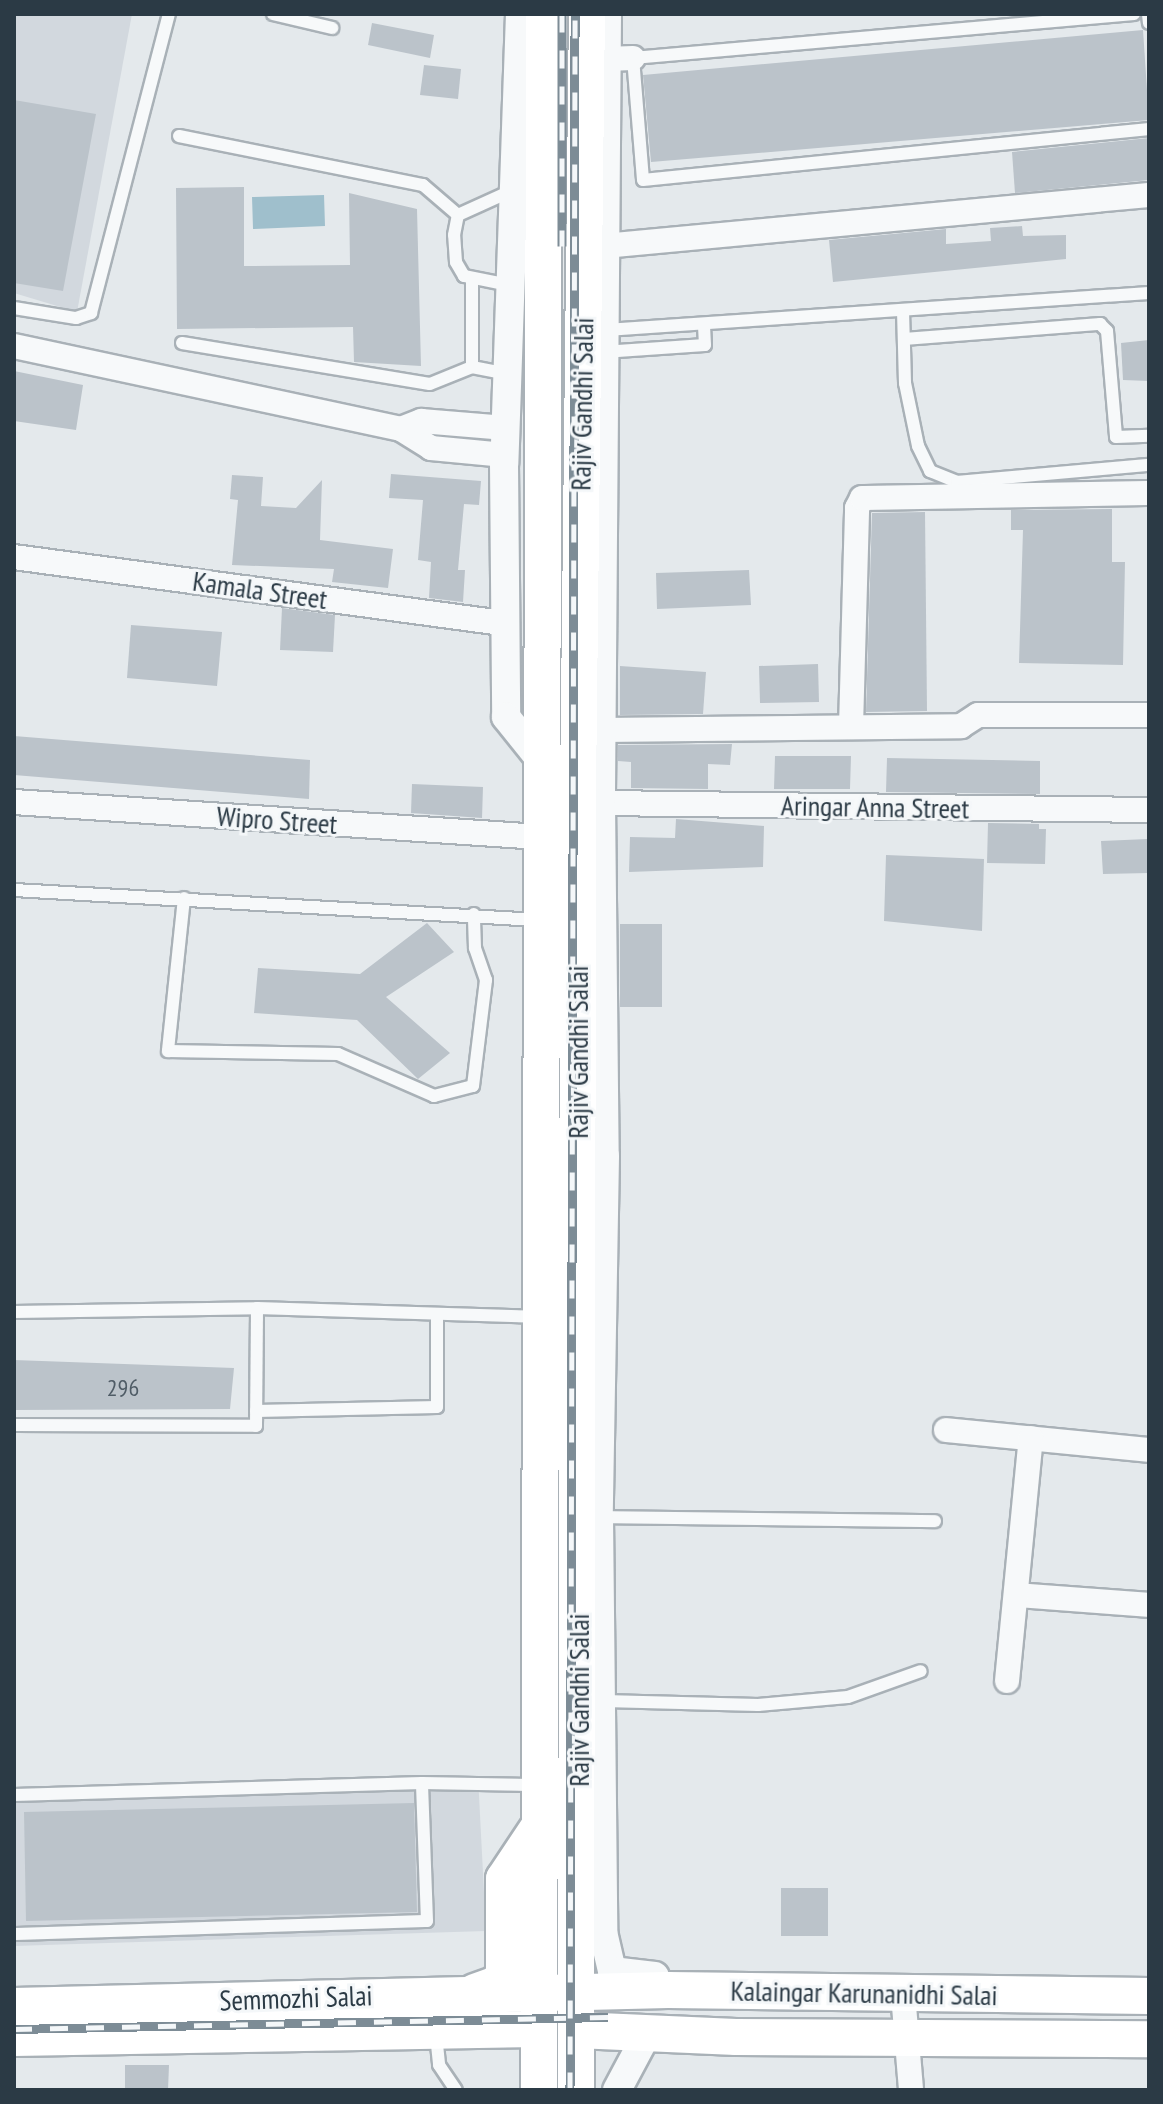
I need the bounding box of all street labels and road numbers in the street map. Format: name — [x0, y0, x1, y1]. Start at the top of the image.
street label: Rajiv Gandhi Salai — [564, 317, 600, 491]
street label: Kamala Street — [191, 564, 329, 616]
street label: Aringar Anna Street — [780, 789, 970, 825]
street label: Wipro Street — [216, 799, 338, 841]
street label: Rajiv Gandhi Salai — [561, 965, 595, 1139]
street label: Rajiv Gandhi Salai — [562, 1613, 596, 1787]
street label: Kalaingar Karunanidhi Salai — [730, 1974, 998, 2012]
street label: Semmozhi Salai — [219, 1979, 373, 2017]

